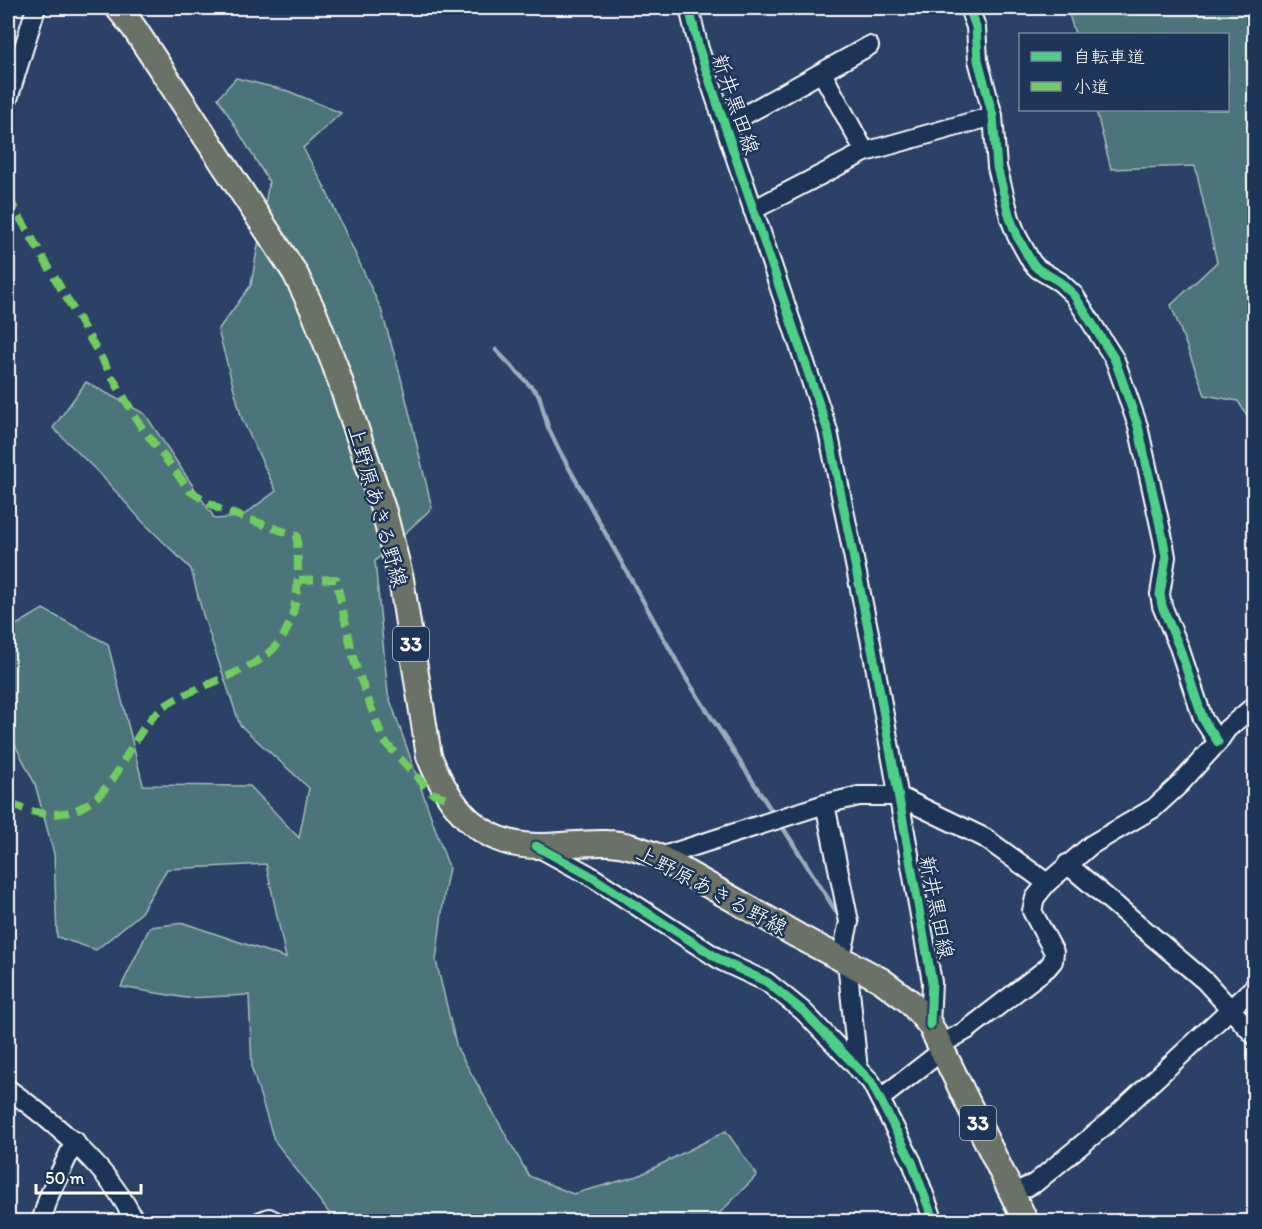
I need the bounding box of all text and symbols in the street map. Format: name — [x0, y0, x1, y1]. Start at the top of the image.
legend — [1019, 33, 1229, 111]
text: 自転車道 — [1073, 46, 1145, 68]
street label: 新井黒田線 — [707, 50, 765, 158]
text: 小道 — [1073, 76, 1109, 98]
street label: 上野原あきる野線 — [343, 422, 413, 590]
road number: 33 — [393, 627, 429, 661]
street label: 上野原あきる野線 — [632, 840, 792, 940]
street label: 新井黒田線 — [915, 853, 959, 961]
road number: 33 — [960, 1106, 996, 1140]
scale bar — [36, 1157, 141, 1195]
text: 50 m — [45, 1167, 85, 1189]

